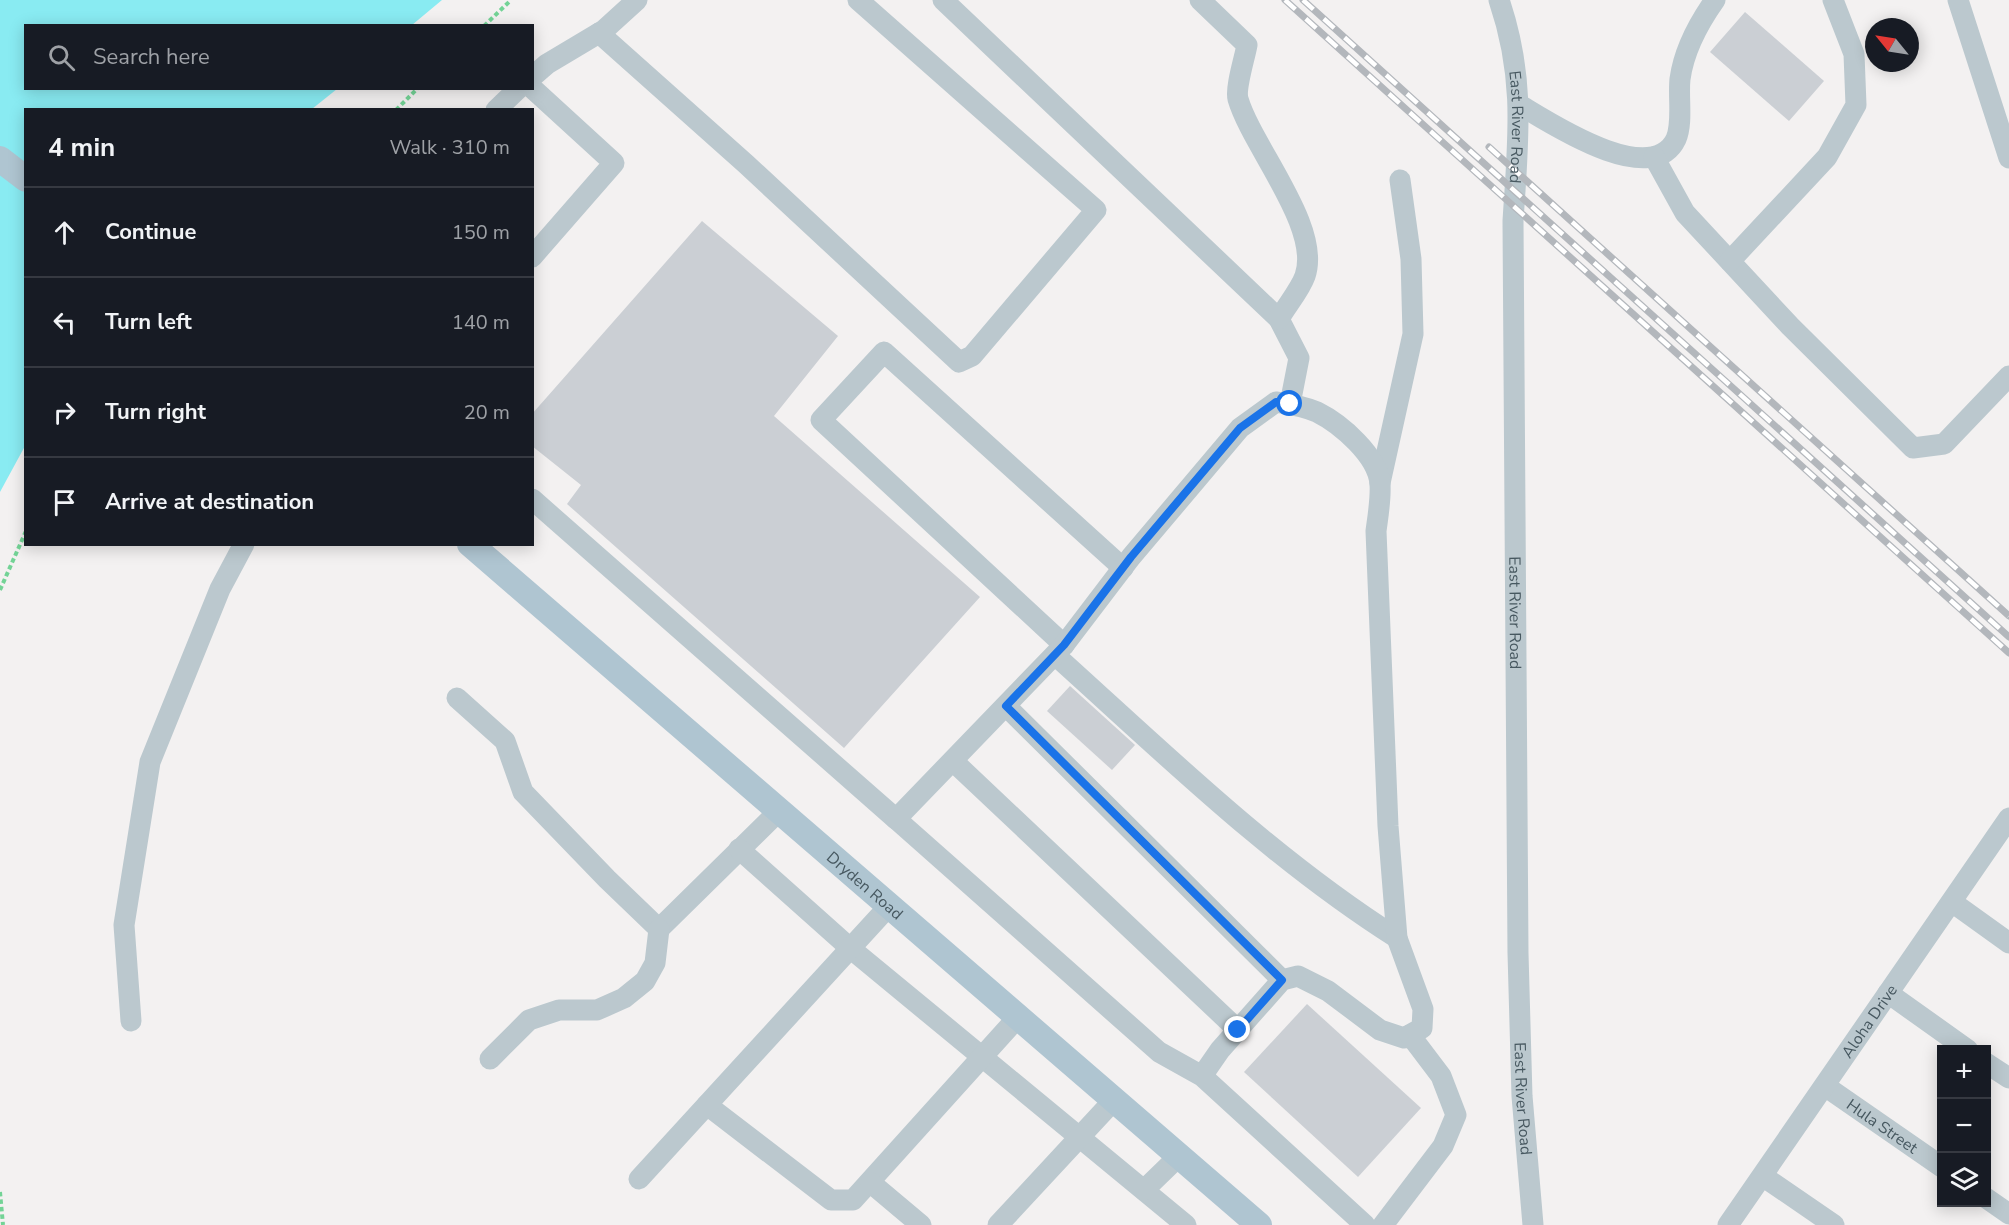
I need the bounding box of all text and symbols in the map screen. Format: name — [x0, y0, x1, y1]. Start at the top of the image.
north arrow — [1865, 18, 1919, 72]
search box — [24, 24, 534, 90]
icon: search — [45, 41, 78, 74]
text: Search here — [93, 42, 210, 72]
street label: East River Road — [1503, 69, 1528, 184]
text: 4 min — [48, 130, 115, 165]
text: Walk · 310 m — [390, 134, 510, 161]
icon: ahead — [48, 216, 81, 249]
text: Continue — [105, 217, 196, 247]
text: 150 m — [452, 219, 510, 246]
icon: left — [48, 306, 81, 339]
text: Turn left — [105, 307, 192, 337]
text: 140 m — [452, 309, 510, 336]
route start — [1276, 390, 1302, 416]
icon: right — [48, 396, 81, 429]
text: Turn right — [105, 397, 206, 427]
text: 20 m — [464, 399, 510, 426]
icon: arrive — [48, 486, 81, 519]
text: Arrive at destination — [105, 487, 314, 517]
street label: East River Road — [1503, 556, 1526, 669]
street label: Dryden Road — [822, 847, 907, 925]
street label: Aloha Drive — [1837, 980, 1903, 1063]
route end — [1224, 1016, 1250, 1042]
street label: East River Road — [1508, 1042, 1537, 1156]
map controls — [1937, 1045, 1991, 1207]
button: + — [1937, 1045, 1991, 1099]
street label: Hula Street — [1842, 1094, 1922, 1159]
button: − — [1937, 1099, 1991, 1153]
button: layers — [1937, 1153, 1991, 1207]

